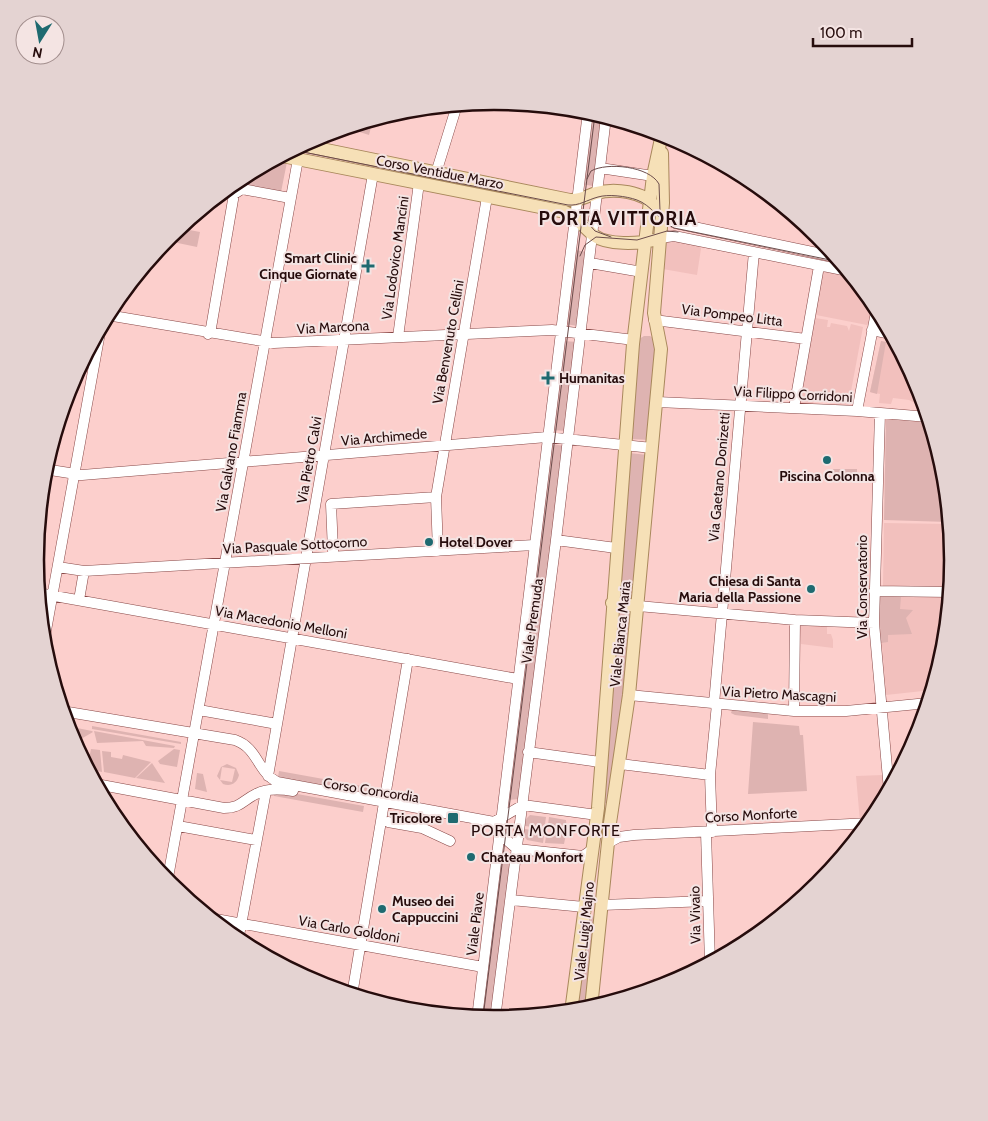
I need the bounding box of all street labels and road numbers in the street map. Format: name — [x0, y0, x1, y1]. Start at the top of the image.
street label: Corso Ventidue Marzo — [375, 151, 506, 193]
street label: Via Lodovico Mancini — [377, 195, 413, 321]
street label: Via Benvenuto Cellini — [428, 278, 468, 405]
street label: Via Pompeo Litta — [680, 300, 784, 330]
street label: Via Marcona — [296, 316, 370, 338]
street label: Via Filippo Corridoni — [733, 382, 853, 406]
street label: Via Galvano Fiamma — [212, 390, 250, 513]
street label: Via Gaetano Donizetti — [704, 411, 734, 543]
street label: Via Pietro Calvi — [292, 415, 326, 505]
street label: Via Archimede — [340, 424, 428, 450]
street label: Via Pasquale Sottocorno — [222, 532, 368, 558]
street label: Via Conservatorio — [853, 535, 871, 639]
street label: Viale Premuda — [517, 577, 547, 665]
street label: Viale Bianca Maria — [605, 580, 635, 688]
street label: Via Macedonio Melloni — [213, 602, 349, 642]
street label: Via Pietro Mascagni — [721, 682, 837, 706]
street label: Corso Concordia — [322, 774, 420, 807]
street label: Corso Monforte — [704, 804, 798, 826]
street label: Viale Luigi Majno — [570, 880, 598, 981]
street label: Via Vivaio — [685, 885, 705, 944]
street label: Viale Piave — [462, 891, 488, 957]
street label: Via Carlo Goldoni — [297, 911, 401, 947]

